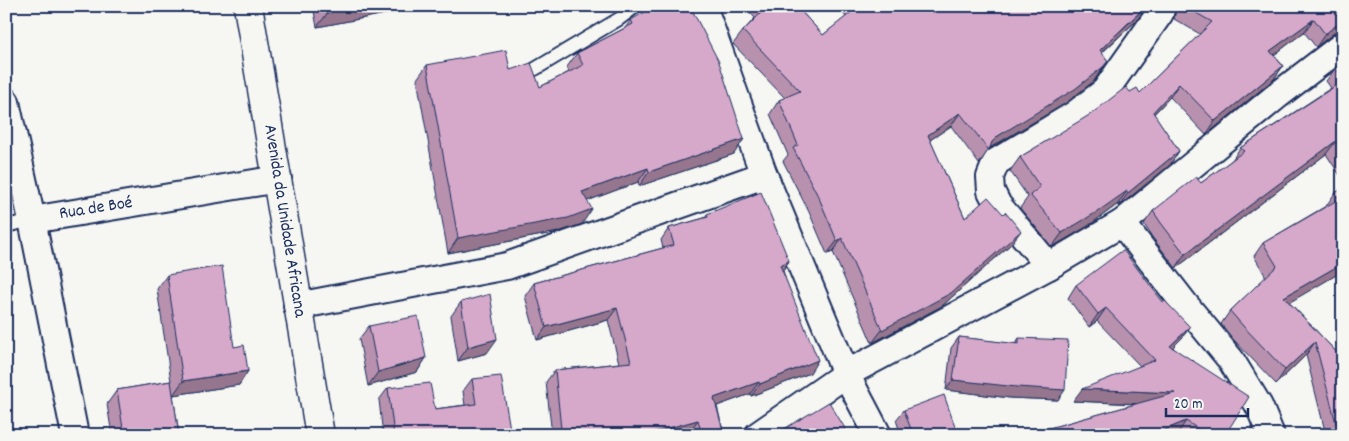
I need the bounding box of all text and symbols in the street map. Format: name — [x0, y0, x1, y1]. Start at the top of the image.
street label: Avenida da Unidade Africana — [256, 123, 312, 320]
street label: Rua de Boé — [58, 191, 135, 227]
scale bar — [1166, 386, 1249, 418]
text: 20 m — [1174, 394, 1202, 416]

